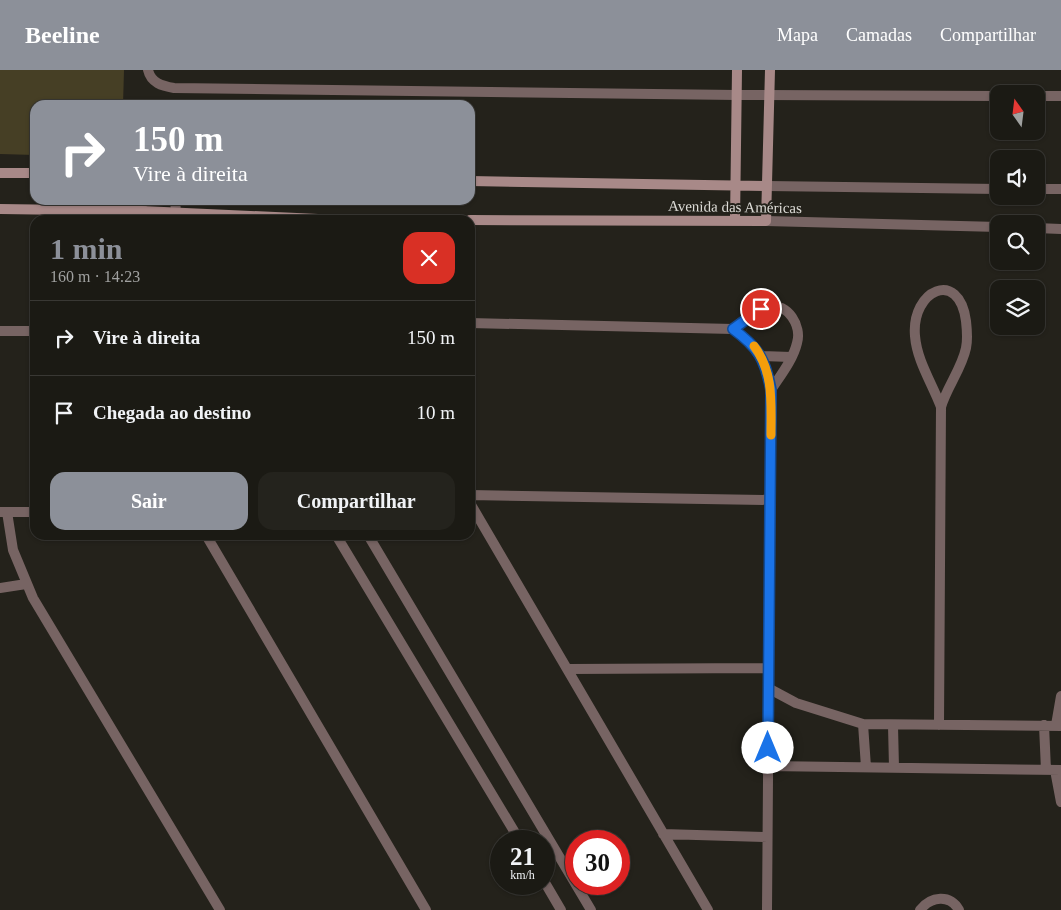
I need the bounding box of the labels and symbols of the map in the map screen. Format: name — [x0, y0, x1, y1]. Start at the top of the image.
north arrow — [990, 85, 1045, 140]
street label: Avenida das Américas — [668, 198, 802, 216]
pin — [740, 288, 782, 330]
position arrow — [741, 721, 793, 773]
speed limit sign: 30 — [565, 830, 630, 895]

